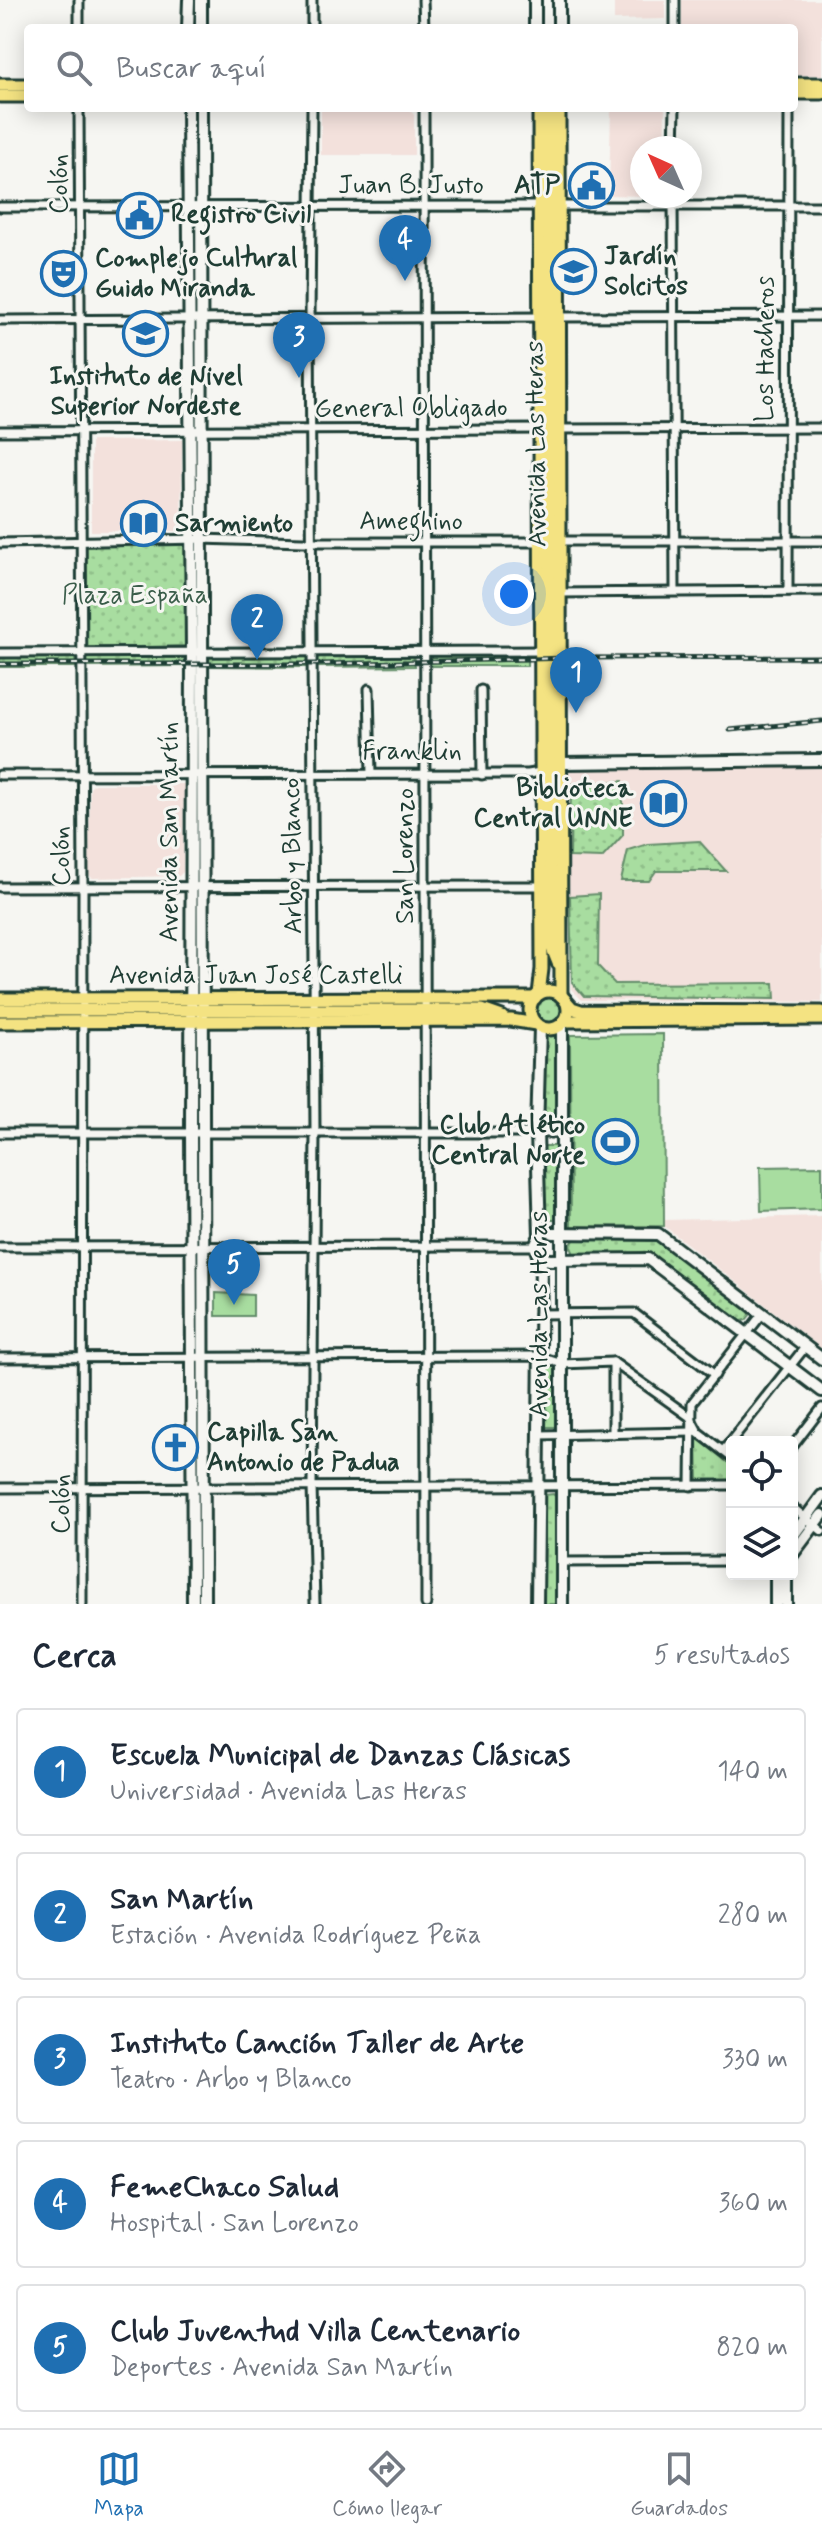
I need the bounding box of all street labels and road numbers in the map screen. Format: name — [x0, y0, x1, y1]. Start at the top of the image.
street label: Colón — [43, 154, 77, 214]
street label: Juan B. Justo — [338, 169, 484, 203]
street label: Los Hacheros — [749, 276, 783, 422]
street label: Avenida Las Heras — [518, 341, 556, 547]
street label: General Obligado — [314, 392, 508, 426]
street label: Ameghino — [359, 505, 463, 542]
street label: Avenida San Martín — [153, 722, 187, 942]
street label: Franklin — [362, 735, 462, 769]
street label: Arbo y Blanco — [275, 778, 311, 934]
street label: San Lorenzo — [389, 788, 423, 924]
street label: Colón — [44, 826, 80, 886]
street label: Avenida Juan José Castelli — [109, 959, 403, 993]
street label: Avenida Las Heras — [523, 1211, 557, 1417]
street label: Colón — [45, 1474, 79, 1534]

